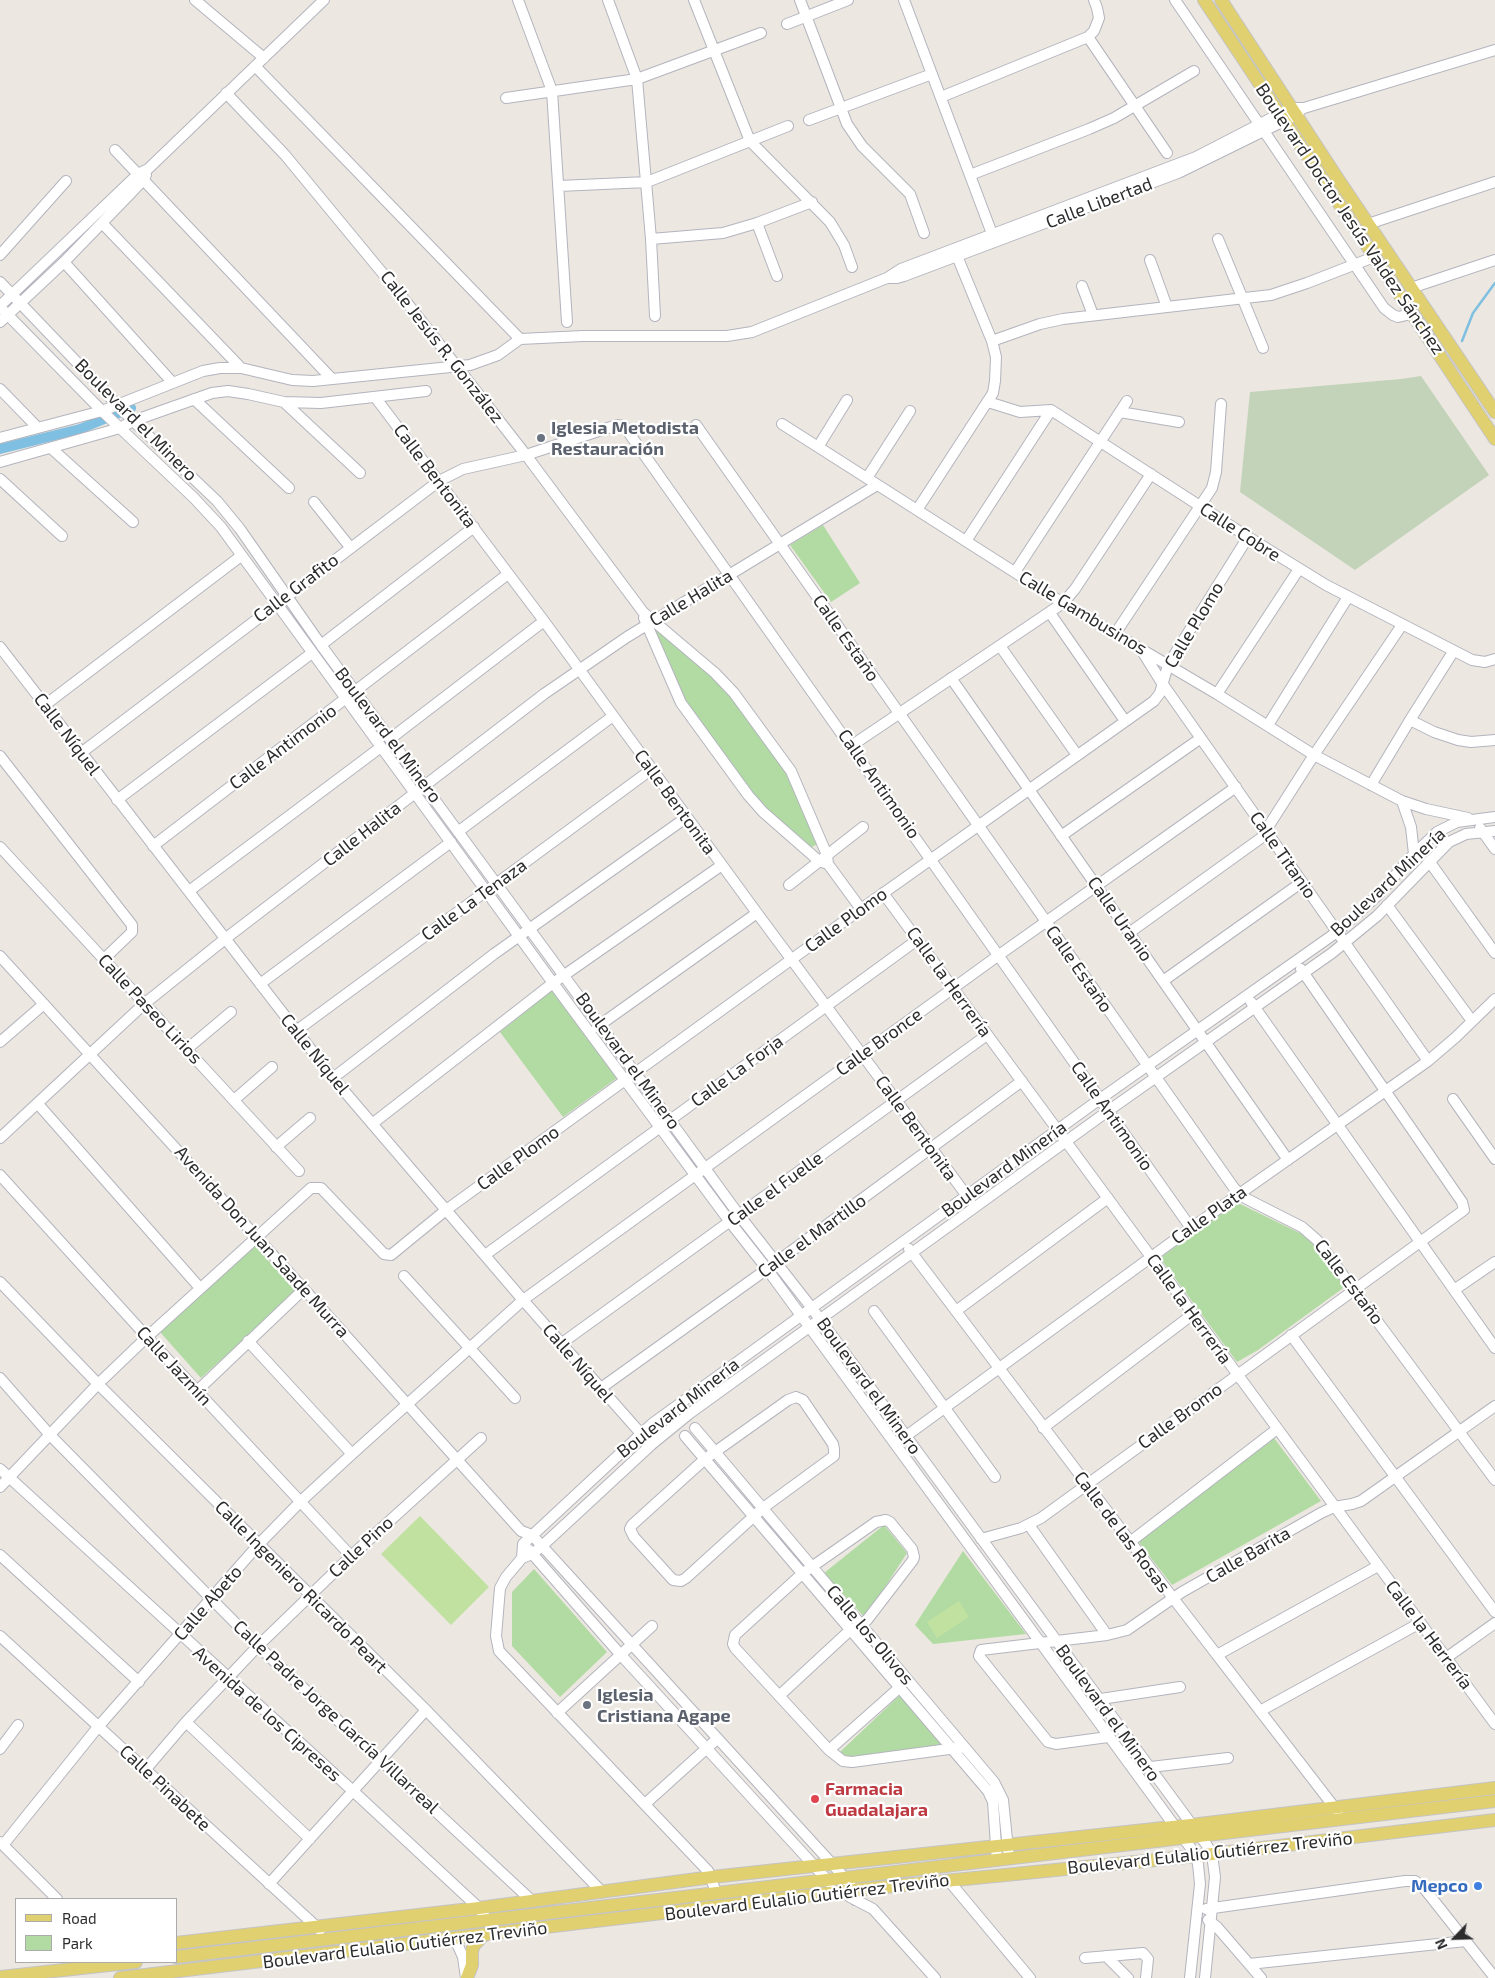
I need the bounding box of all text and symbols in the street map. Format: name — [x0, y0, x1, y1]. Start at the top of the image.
street label: Boulevard Doctor Jesús Valdez Sánchez — [1251, 79, 1449, 359]
street label: Calle Libertad — [1043, 173, 1155, 233]
street label: Calle Jesús R. González — [376, 267, 508, 427]
street label: Boulevard el Minero — [70, 354, 202, 486]
place label: Iglesia Metodista Restauración — [551, 417, 699, 459]
street label: Calle Bentonita — [389, 420, 481, 532]
marker: Iglesia Metodista Restauración — [535, 432, 547, 444]
street label: Calle Cobre — [1196, 498, 1284, 566]
street label: Calle Grafito — [249, 549, 343, 627]
street label: Calle Halita — [646, 565, 736, 631]
street label: Calle Gambusinos — [1015, 566, 1151, 660]
street label: Calle Plomo — [1160, 578, 1228, 672]
street label: Calle Estaño — [808, 590, 884, 686]
street label: Boulevard el Minero — [330, 663, 446, 807]
street label: Calle Níquel — [29, 689, 105, 779]
street label: Calle Antimonio — [225, 700, 341, 794]
street label: Calle Antimonio — [833, 725, 925, 843]
street label: Calle Bentonita — [630, 745, 720, 859]
street label: Calle Halita — [319, 797, 405, 871]
street label: Calle Titanio — [1245, 807, 1321, 903]
street label: Boulevard Minería — [1326, 823, 1450, 941]
street label: Calle La Tenaza — [417, 854, 531, 946]
street label: Calle Uranio — [1083, 872, 1157, 966]
street label: Calle Plomo — [801, 883, 891, 957]
street label: Calle Estaño — [1041, 921, 1117, 1017]
street label: Calle la Herrería — [902, 923, 996, 1041]
street label: Calle Paseo Lirios — [93, 949, 207, 1069]
street label: Boulevard el Minero — [571, 988, 685, 1134]
street label: Calle Bronce — [832, 1003, 926, 1081]
street label: Calle Níquel — [276, 1009, 354, 1099]
street label: Calle La Forja — [687, 1030, 787, 1112]
street label: Calle Antimonio — [1066, 1057, 1158, 1175]
street label: Calle Bentonita — [871, 1071, 961, 1185]
street label: Boulevard Minería — [937, 1116, 1071, 1222]
street label: Calle Plomo — [473, 1121, 563, 1195]
street label: Avenida Don Juan Saade Murra — [170, 1142, 354, 1342]
street label: Calle el Fuelle — [723, 1147, 827, 1231]
street label: Calle Plata — [1167, 1181, 1251, 1249]
street label: Calle el Martillo — [754, 1189, 870, 1283]
street label: Calle Estaño — [1310, 1235, 1388, 1329]
street label: Calle la Herrería — [1142, 1250, 1236, 1368]
street label: Boulevard el Minero — [812, 1313, 926, 1459]
street label: Calle Níquel — [538, 1319, 618, 1407]
street label: Calle Jazmín — [132, 1322, 216, 1410]
street label: Boulevard Minería — [613, 1354, 743, 1462]
street label: Calle Bromo — [1134, 1378, 1226, 1454]
street label: Calle de las Rosas — [1069, 1467, 1175, 1597]
street label: Calle Ingeniero Ricardo Peart — [210, 1496, 392, 1678]
street label: Calle Pino — [324, 1512, 398, 1582]
street label: Calle Barita — [1202, 1522, 1294, 1588]
street label: Calle Abeto — [169, 1561, 247, 1645]
street label: Calle la Herrería — [1381, 1576, 1477, 1694]
street label: Calle los Olivos — [822, 1581, 918, 1689]
street label: Calle Padre Jorge García Villarreal — [229, 1616, 443, 1818]
street label: Boulevard el Minero — [1051, 1640, 1165, 1786]
street label: Avenida de los Cipreses — [189, 1642, 345, 1786]
place label: Iglesia Cristiana Agape — [597, 1684, 731, 1726]
marker: Iglesia Cristiana Agape — [581, 1699, 593, 1711]
street label: Calle Pinabete — [115, 1740, 215, 1836]
place label: Farmacia Guadalajara — [825, 1778, 928, 1820]
marker: Farmacia Guadalajara — [809, 1793, 821, 1805]
street label: Boulevard Eulalio Gutiérrez Treviño — [1066, 1827, 1354, 1879]
street label: Boulevard Eulalio Gutiérrez Treviño — [663, 1869, 951, 1925]
place label: Mepco — [1411, 1875, 1468, 1897]
marker: Mepco — [1472, 1880, 1484, 1892]
legend — [15, 1898, 178, 1963]
text: Road — [62, 1909, 97, 1927]
north arrow — [1430, 1913, 1480, 1963]
street label: Boulevard Eulalio Gutiérrez Treviño — [261, 1917, 549, 1973]
text: Park — [62, 1934, 93, 1952]
text: N — [1431, 1936, 1451, 1952]

